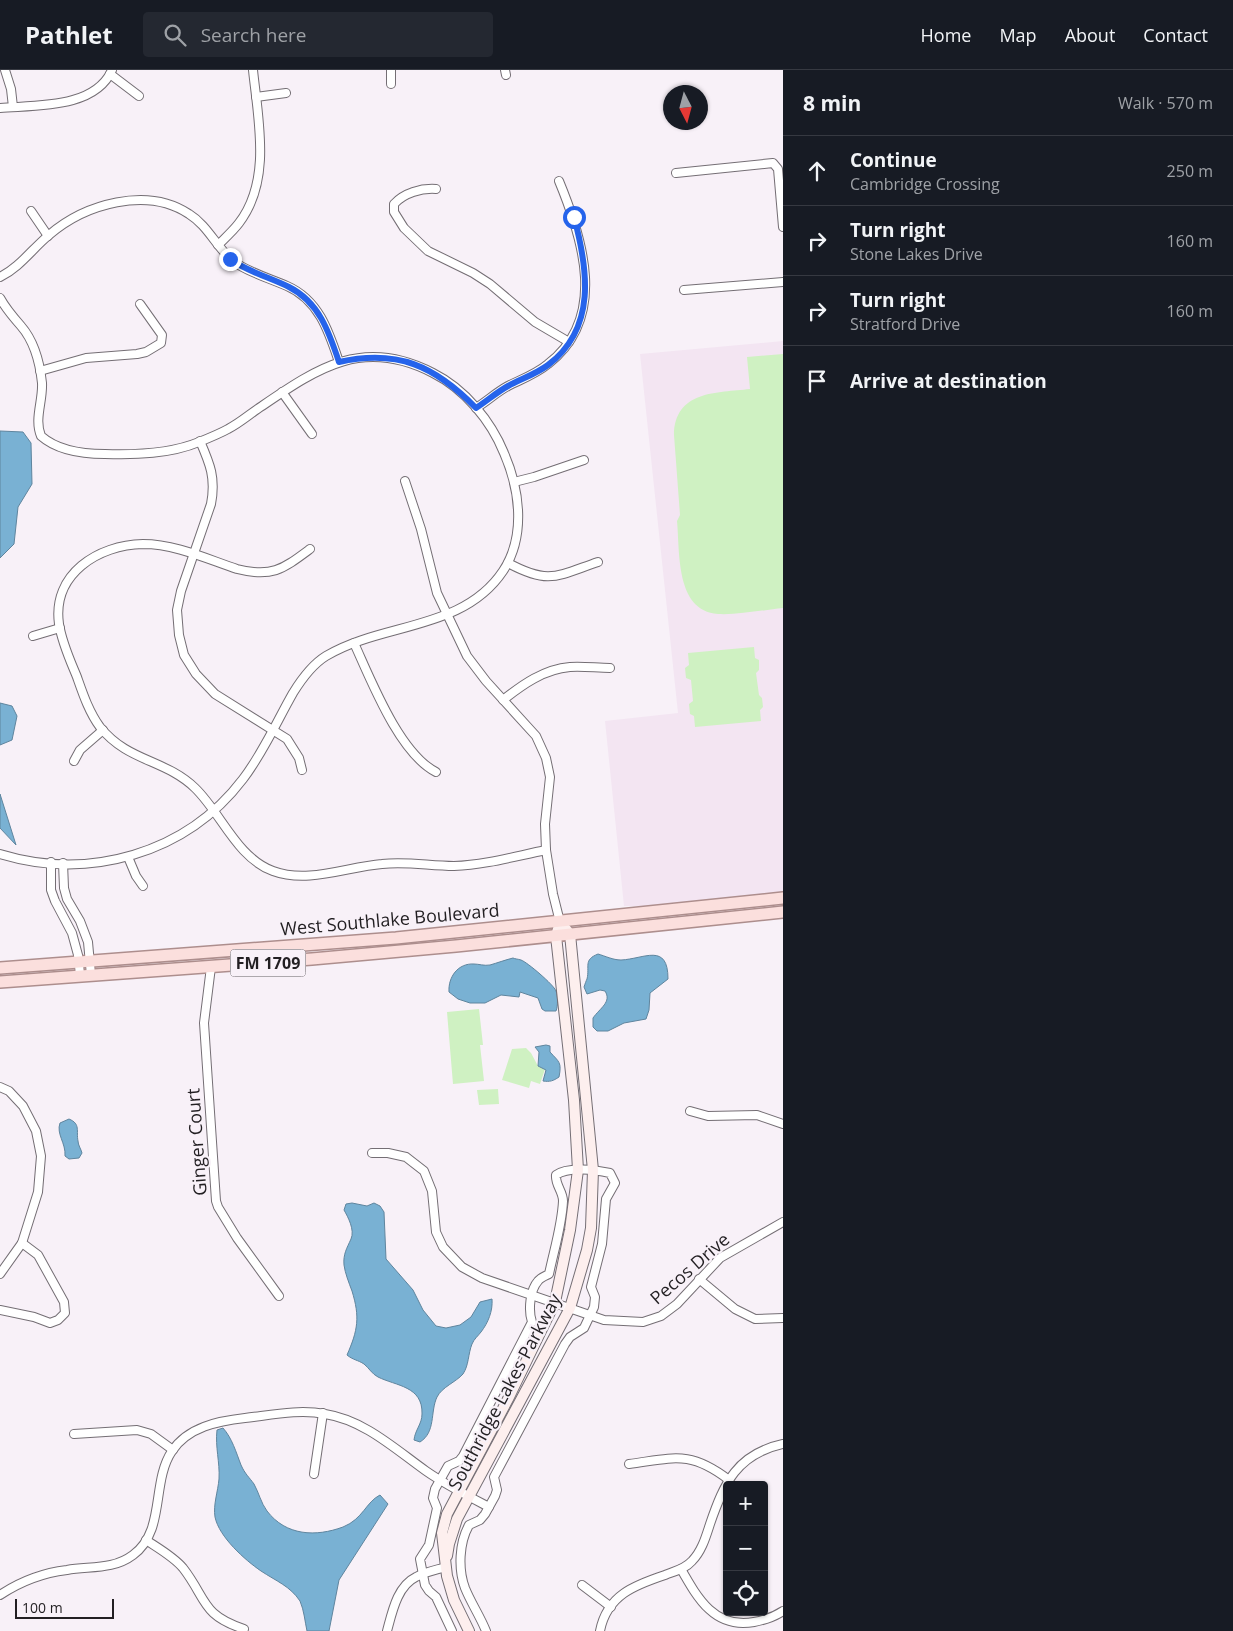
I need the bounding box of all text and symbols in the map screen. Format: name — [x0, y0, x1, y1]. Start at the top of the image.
search box — [143, 12, 493, 57]
text: Pathlet — [25, 18, 113, 51]
icon: search — [161, 21, 189, 49]
text: Search here — [201, 22, 307, 48]
text: Home — [921, 23, 971, 47]
text: Map — [999, 23, 1037, 47]
text: About — [1065, 23, 1115, 47]
text: Contact — [1143, 23, 1208, 47]
north arrow — [663, 85, 708, 130]
text: 8 min — [803, 89, 861, 117]
text: Walk · 570 m — [1118, 92, 1213, 114]
text: Continue — [850, 147, 937, 173]
icon: ahead — [803, 157, 831, 185]
text: 250 m — [1167, 160, 1213, 182]
text: Cambridge Crossing — [850, 173, 1000, 195]
route start — [563, 206, 586, 229]
text: Turn right — [850, 217, 945, 243]
icon: right — [803, 227, 831, 255]
text: 160 m — [1167, 230, 1213, 252]
text: Stone Lakes Drive — [850, 243, 983, 265]
route end — [219, 248, 242, 271]
text: Turn right — [850, 287, 945, 313]
icon: right — [803, 297, 831, 325]
text: 160 m — [1167, 300, 1213, 322]
text: Stratford Drive — [850, 313, 960, 335]
icon: arrive — [803, 367, 831, 395]
text: Arrive at destination — [850, 368, 1047, 394]
street label: West Southlake Boulevard — [279, 897, 500, 941]
road number: FM 1709 — [230, 950, 306, 976]
street label: Ginger Court — [180, 1088, 212, 1197]
street label: Pecos Drive — [645, 1227, 734, 1309]
street label: Southridge Lakes Parkway — [442, 1288, 567, 1494]
map controls — [723, 1481, 768, 1616]
button: + — [723, 1481, 768, 1526]
button: − — [723, 1526, 768, 1571]
button: locate — [723, 1571, 768, 1616]
scale bar — [15, 1596, 114, 1619]
text: 100 m — [22, 1598, 63, 1617]

